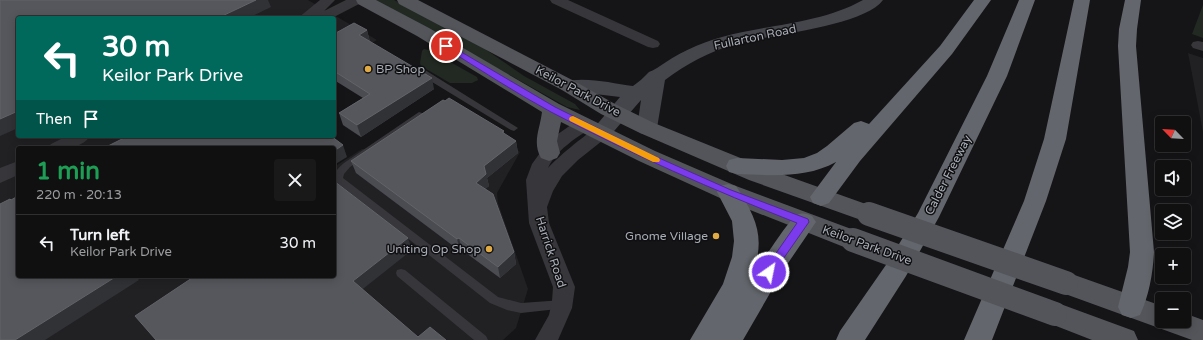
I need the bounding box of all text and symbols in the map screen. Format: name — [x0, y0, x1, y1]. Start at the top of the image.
street label: Fullarton Road — [713, 21, 797, 53]
pin — [429, 29, 463, 63]
text: 30 m — [102, 30, 170, 64]
icon: left — [36, 32, 88, 84]
icon: arrive — [435, 35, 457, 57]
place label: BP Shop — [376, 62, 425, 76]
street label: Keilor Park Drive — [533, 63, 623, 119]
text: Keilor Park Drive — [102, 64, 243, 86]
marker: BP Shop — [363, 64, 373, 74]
icon: arrive — [80, 108, 102, 130]
text: Then — [36, 110, 72, 128]
north arrow — [1155, 116, 1191, 152]
map controls — [1155, 116, 1191, 328]
street label: Calder Freeway — [922, 132, 974, 217]
text: 1 min — [36, 157, 100, 186]
button: close — [274, 159, 316, 201]
button: sound — [1155, 160, 1191, 196]
text: 220 m · 20:13 — [36, 187, 122, 203]
button: layers — [1155, 204, 1191, 240]
street label: Harrick Road — [533, 215, 569, 289]
street label: Keilor Park Drive — [820, 222, 914, 268]
text: Turn left — [70, 226, 130, 244]
place label: Gnome Village — [625, 229, 708, 243]
marker: Gnome Village — [711, 231, 721, 241]
icon: left — [36, 232, 58, 254]
text: 30 m — [279, 234, 316, 252]
place label: Uniting Op Shop — [386, 242, 481, 256]
text: Keilor Park Drive — [70, 244, 172, 260]
marker: Uniting Op Shop — [484, 244, 494, 254]
button: + — [1155, 248, 1191, 284]
position arrow — [748, 251, 790, 293]
button: − — [1155, 292, 1191, 328]

